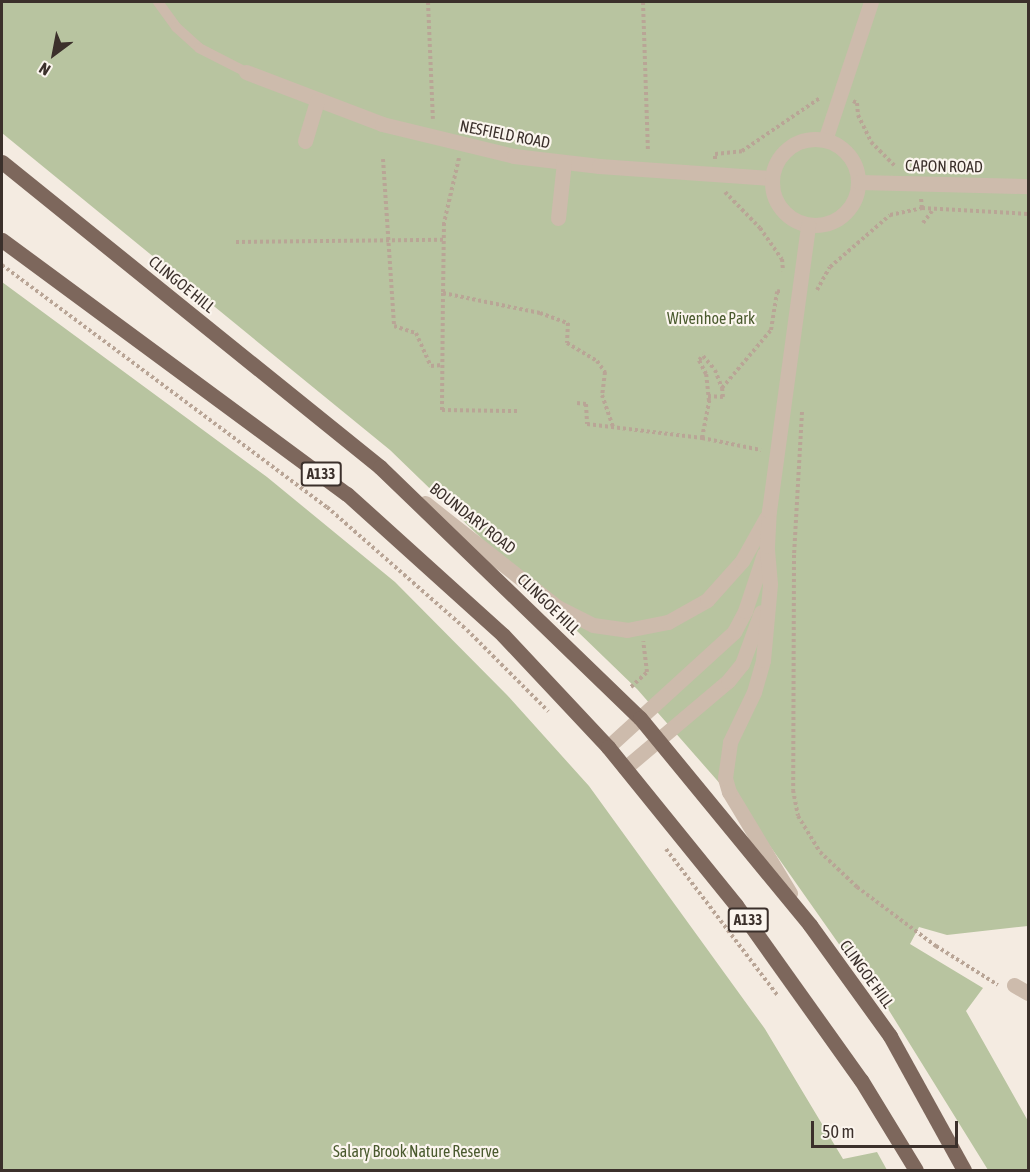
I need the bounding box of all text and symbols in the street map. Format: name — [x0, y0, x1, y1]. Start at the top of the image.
north arrow — [24, 24, 84, 84]
text: N — [36, 59, 53, 79]
street label: NESFIELD ROAD — [458, 116, 552, 152]
street label: CAPON ROAD — [905, 156, 983, 176]
street label: CLINGOE HILL — [145, 252, 219, 316]
park label: Wivenhoe Park — [667, 308, 755, 328]
road number: A133 — [300, 462, 342, 486]
street label: BOUNDARY ROAD — [426, 478, 520, 558]
street label: CLINGOE HILL — [514, 569, 584, 639]
road number: A133 — [727, 908, 769, 932]
street label: CLINGOE HILL — [836, 936, 898, 1012]
scale bar — [814, 1109, 961, 1147]
text: 50 m — [822, 1121, 854, 1142]
park label: Salary Brook Nature Reserve — [333, 1141, 499, 1161]

